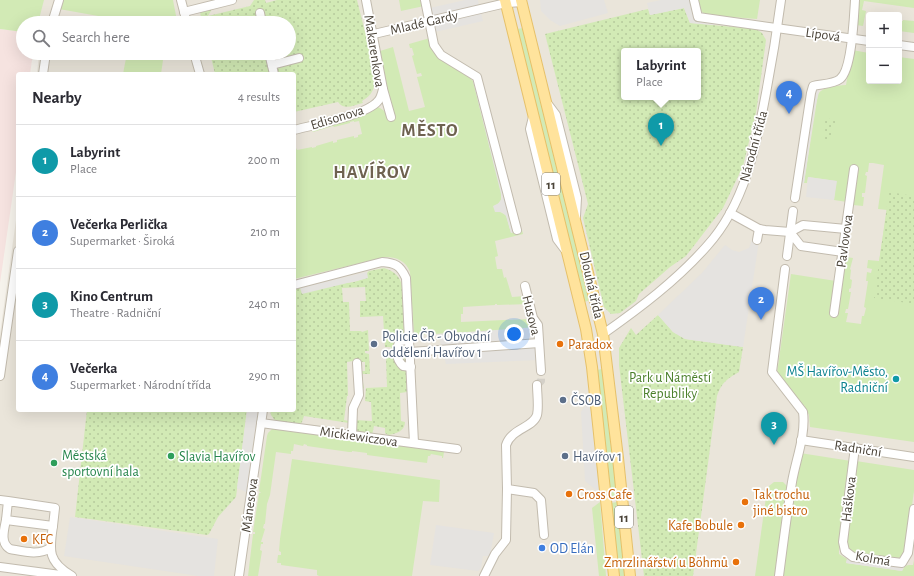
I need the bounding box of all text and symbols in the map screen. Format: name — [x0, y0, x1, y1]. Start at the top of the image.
street label: Mladé Gardy — [389, 8, 460, 38]
map controls — [866, 12, 902, 84]
button: + — [866, 12, 902, 48]
street label: Makarenkova — [361, 14, 387, 89]
search box — [16, 16, 296, 60]
street label: Lípová — [804, 26, 842, 44]
icon: search — [30, 27, 52, 49]
text: Search here — [62, 30, 130, 45]
popup — [621, 48, 701, 100]
button: − — [866, 48, 902, 84]
text: Labyrint — [636, 58, 686, 73]
text: Place — [636, 76, 663, 89]
pin: 4 — [776, 81, 802, 114]
text: Nearby — [32, 89, 82, 106]
text: 4 results — [238, 91, 280, 104]
street label: Edisonova — [309, 103, 366, 133]
street label: Národní třída — [738, 109, 770, 183]
pin: 1 — [648, 113, 674, 146]
district label: MĚSTO — [401, 119, 459, 140]
text: Labyrint — [70, 145, 120, 160]
text: 1 — [43, 154, 47, 167]
text: 200 m — [248, 154, 280, 167]
district label: HAVÍŘOV — [333, 161, 411, 182]
text: Place — [70, 163, 97, 176]
road number: 11 — [542, 173, 560, 195]
street label: Pavlovova — [834, 213, 856, 269]
text: Večerka Perlička — [70, 217, 168, 232]
text: 2 — [42, 226, 48, 239]
text: 210 m — [250, 226, 280, 239]
text: Supermarket · Široká — [70, 235, 175, 248]
street label: Dlouhá třída — [576, 250, 606, 321]
pin: 2 — [748, 287, 774, 320]
text: Kino Centrum — [70, 289, 153, 304]
street label: Husova — [519, 294, 543, 337]
text: 3 — [42, 298, 48, 311]
text: 240 m — [248, 298, 280, 311]
text: Theatre · Radniční — [70, 307, 161, 320]
your location — [504, 324, 524, 344]
place label: Policie ČR - Obvodní oddělení Havířov 1 — [382, 328, 491, 360]
place label: Paradox — [568, 338, 612, 352]
marker: Policie ČR - Obvodní oddělení Havířov 1 — [369, 339, 379, 349]
marker: Paradox — [555, 339, 565, 349]
text: Večerka — [70, 361, 118, 376]
place label: MŠ Havířov-Město, Radniční — [786, 363, 889, 395]
text: 4 — [42, 370, 48, 383]
text: 290 m — [249, 370, 280, 383]
park label: Park u Náměstí Republiky — [629, 371, 712, 401]
marker: MŠ Havířov-Město, Radniční — [891, 374, 901, 384]
text: Supermarket · Národní třída — [70, 379, 211, 392]
place label: ČSOB — [571, 392, 601, 408]
marker: ČSOB — [558, 395, 568, 405]
pin: 3 — [761, 412, 787, 445]
street label: Mickiewiczova — [319, 425, 399, 449]
street label: Radniční — [833, 438, 883, 460]
place label: Městská sportovní hala — [62, 449, 140, 479]
place label: Slavia Havířov — [179, 450, 255, 464]
place label: Havířov 1 — [573, 450, 622, 464]
marker: Slavia Havířov — [166, 451, 176, 461]
marker: Havířov 1 — [560, 451, 570, 461]
marker: Městská sportovní hala — [49, 458, 59, 468]
street label: Haškova — [839, 475, 859, 523]
street label: Mánesova — [239, 476, 261, 533]
place label: Cross Cafe — [577, 488, 632, 502]
place label: Tak trochu jiné bistro — [753, 488, 810, 518]
marker: Cross Cafe — [564, 489, 574, 499]
marker: Tak trochu jiné bistro — [740, 497, 750, 507]
road number: 11 — [615, 506, 633, 528]
place label: Kafe Bobule — [668, 519, 733, 533]
marker: Kafe Bobule — [736, 520, 746, 530]
place label: KFC — [32, 533, 53, 547]
marker: KFC — [19, 534, 29, 544]
place label: OD Elán — [550, 542, 594, 556]
marker: OD Elán — [537, 543, 547, 553]
street label: Kolmá — [854, 549, 892, 569]
place label: Zmrzlinářství u Böhmů — [604, 556, 728, 570]
marker: Zmrzlinářství u Böhmů — [731, 557, 741, 567]

